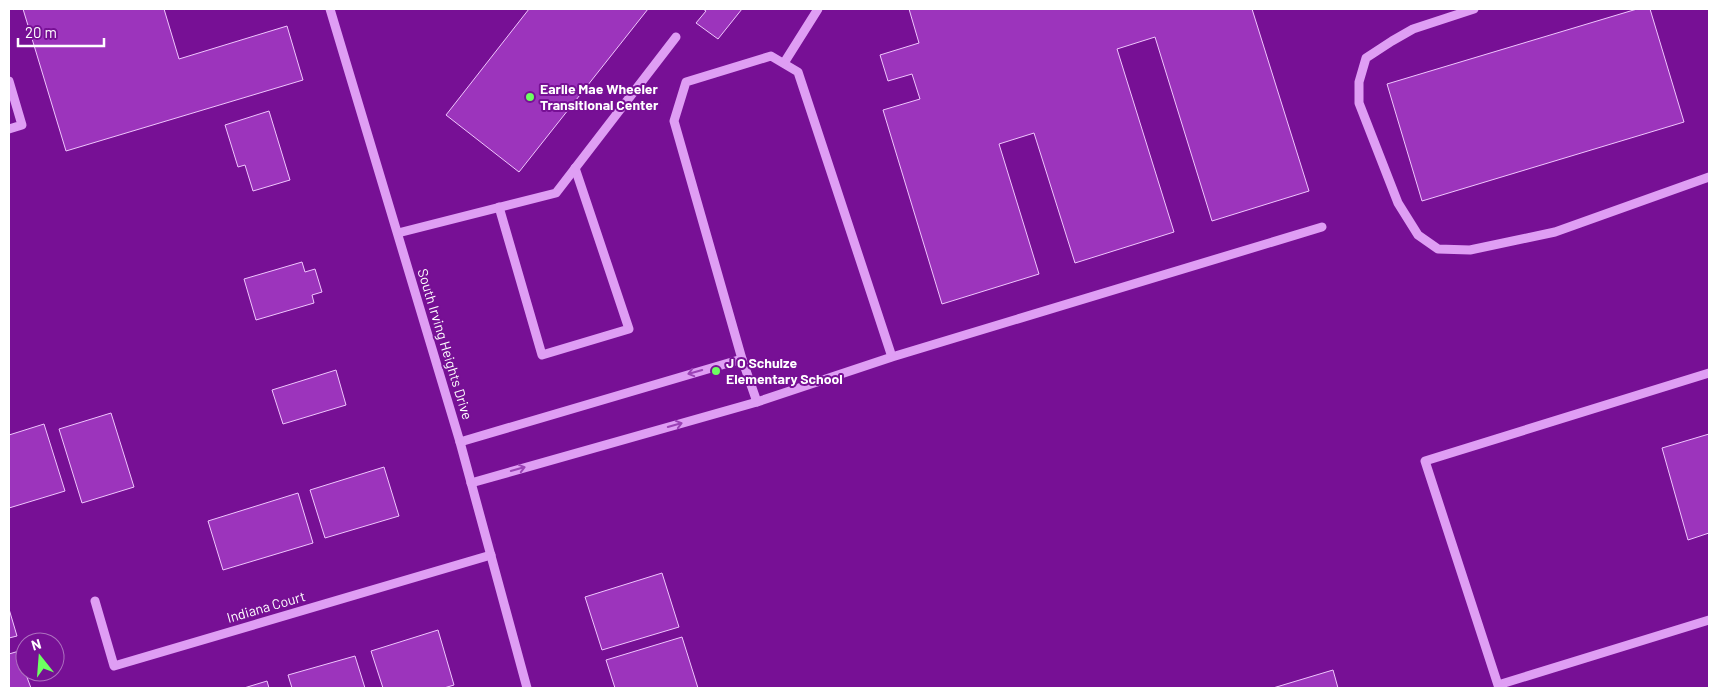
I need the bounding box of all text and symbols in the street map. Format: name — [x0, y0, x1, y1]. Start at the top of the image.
scale bar — [18, 15, 104, 47]
text: 20 m — [25, 23, 57, 41]
place label: Earlie Mae Wheeler Transitional Center — [540, 80, 659, 113]
marker: Earlie Mae Wheeler Transitional Center — [524, 91, 536, 103]
street label: South Irving Heights Drive — [414, 266, 477, 421]
place label: J O Schulze Elementary School — [726, 354, 843, 387]
marker: J O Schulze Elementary School — [710, 365, 722, 377]
one-way arrow — [688, 368, 704, 378]
one-way arrow — [666, 420, 682, 429]
one-way arrow — [510, 464, 526, 474]
street label: Indiana Court — [225, 587, 307, 626]
north arrow — [15, 632, 65, 682]
text: N — [29, 635, 43, 654]

